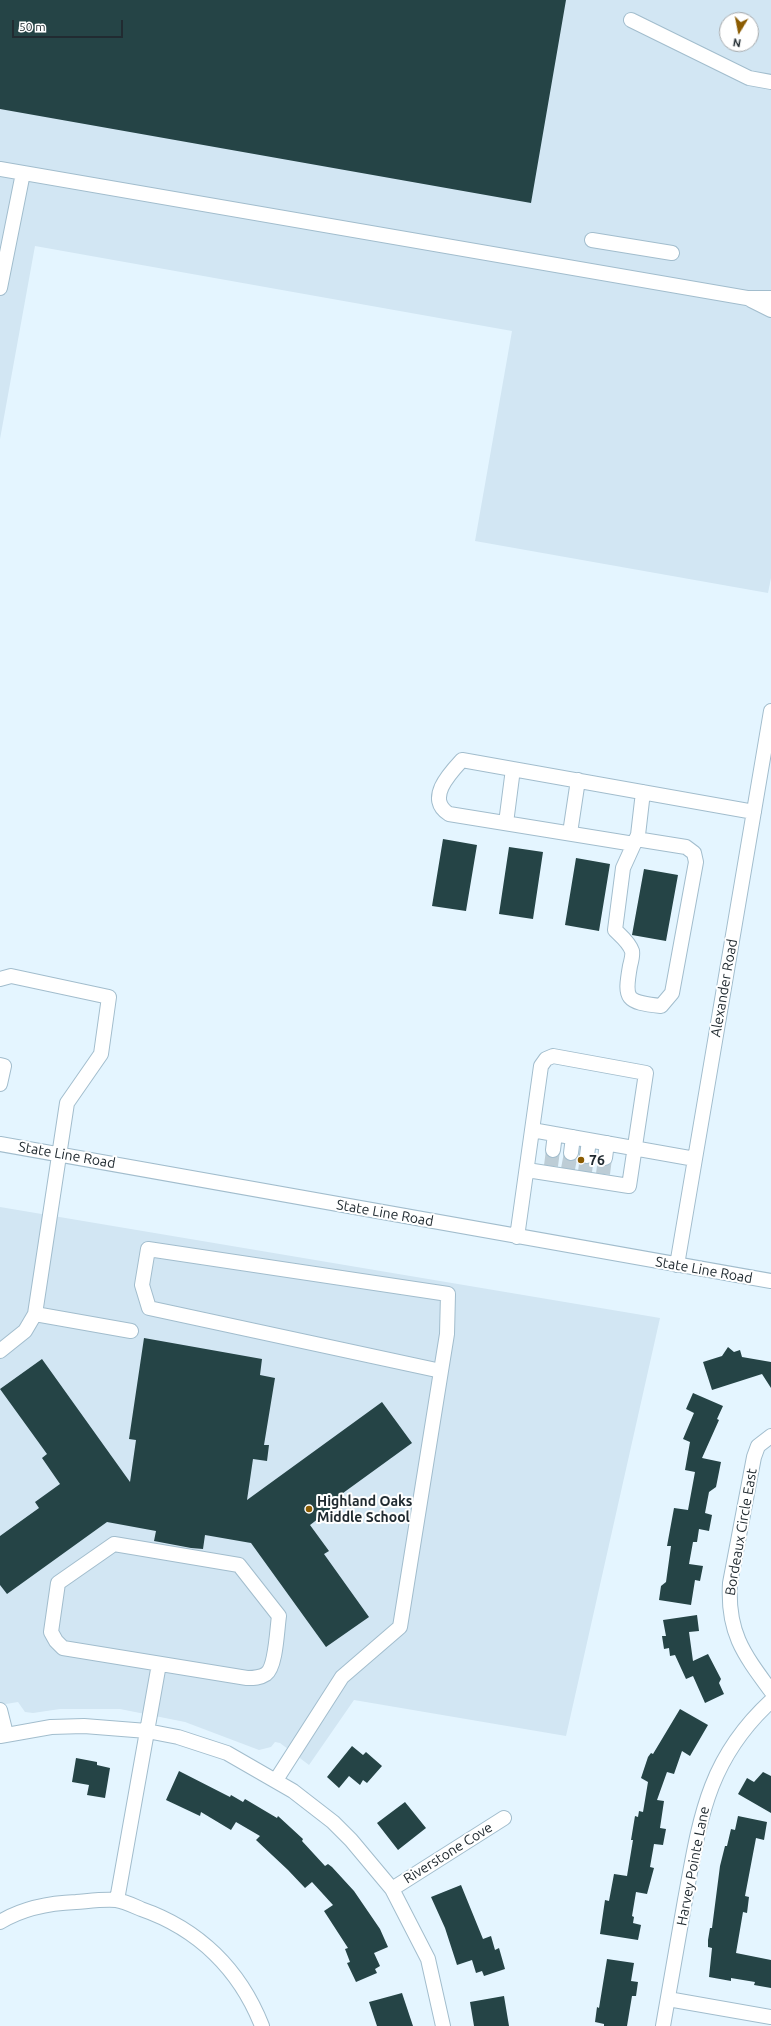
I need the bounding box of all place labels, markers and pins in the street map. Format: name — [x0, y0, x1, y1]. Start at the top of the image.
place label: 76 — [589, 1152, 605, 1168]
marker: 76 — [576, 1155, 586, 1165]
place label: Highland Oaks Middle School — [317, 1493, 412, 1526]
marker: Highland Oaks Middle School — [304, 1504, 314, 1514]

